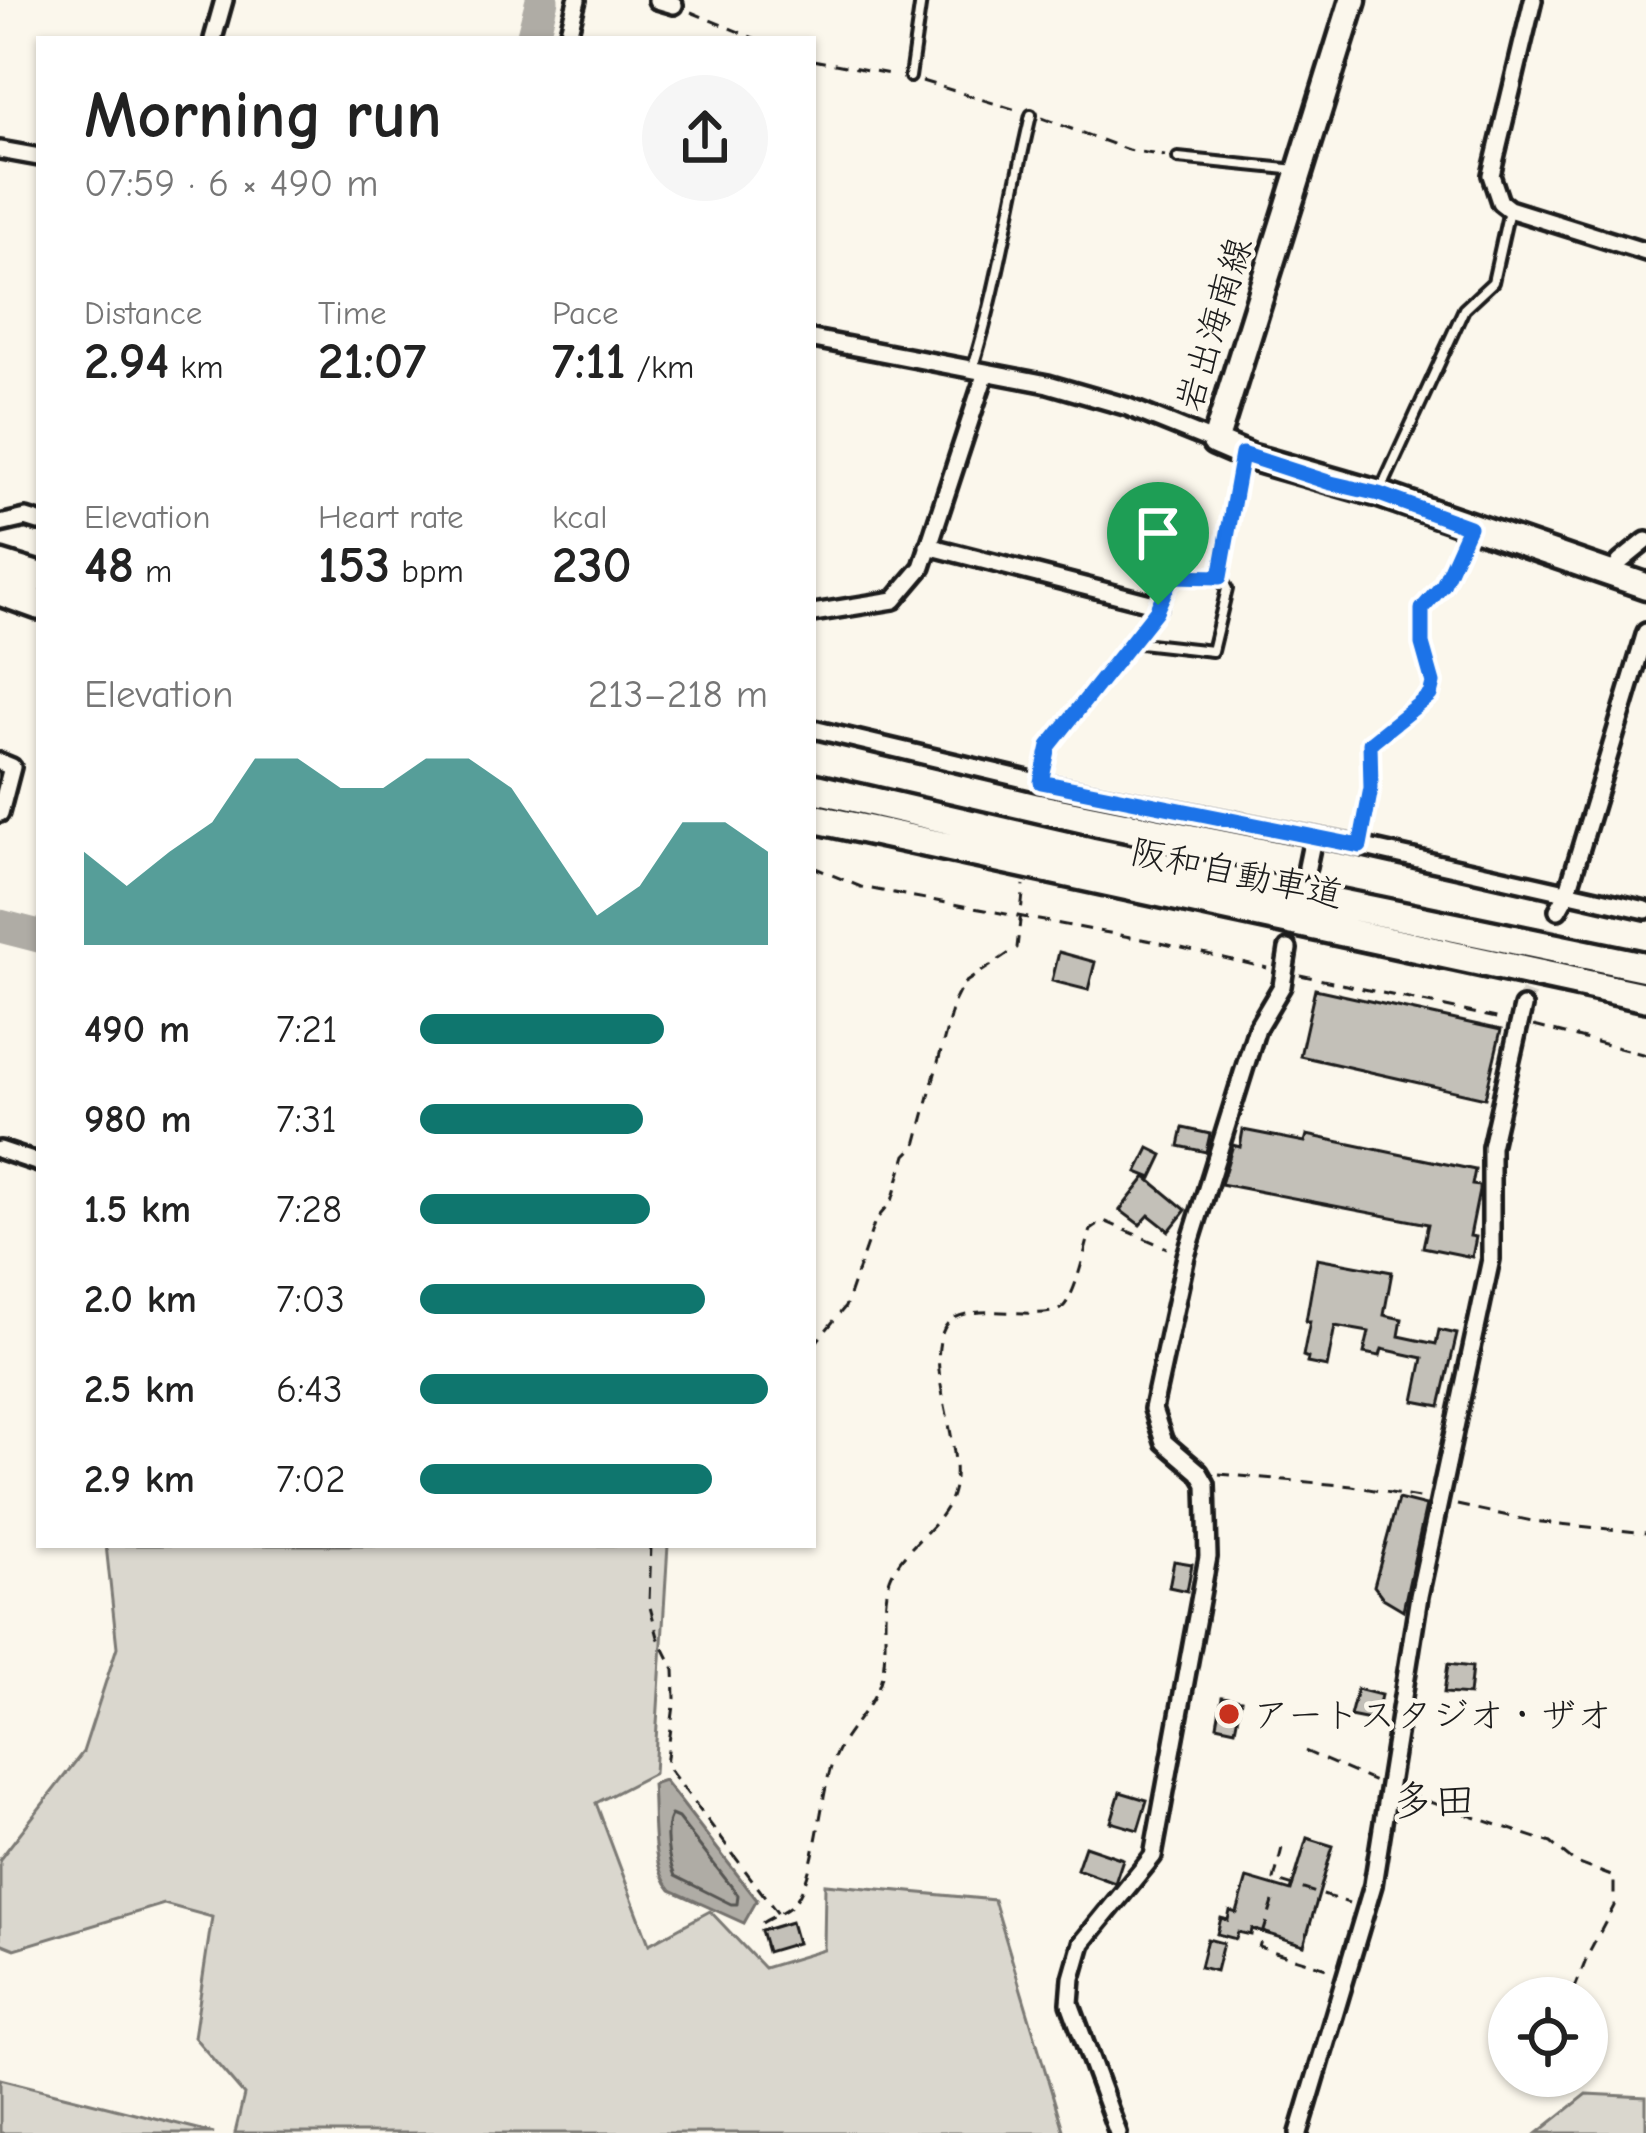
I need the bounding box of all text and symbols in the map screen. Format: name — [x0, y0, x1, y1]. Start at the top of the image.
button: share — [642, 75, 768, 201]
text: Morning run — [84, 78, 442, 154]
text: 07:59 · 6 × 490 m — [84, 161, 379, 206]
street label: 岩出海南線 — [1169, 232, 1260, 417]
text: Distance — [84, 294, 202, 332]
text: Time — [318, 294, 387, 332]
text: Pace — [552, 294, 619, 332]
text: 2.94 — [84, 332, 169, 391]
text: 21:07 — [318, 332, 426, 391]
text: 7:11 — [552, 332, 626, 391]
text: km — [169, 348, 224, 386]
text: /km — [626, 348, 694, 386]
pin — [1107, 482, 1209, 605]
text: Elevation — [84, 498, 210, 536]
text: Heart rate — [318, 498, 464, 536]
text: kcal — [552, 498, 607, 536]
icon: arrive — [1125, 500, 1191, 566]
text: 48 — [84, 536, 134, 595]
text: 153 — [318, 536, 390, 595]
text: 230 — [552, 536, 632, 595]
text: m — [134, 552, 172, 590]
text: bpm — [390, 552, 464, 590]
text: Elevation — [84, 672, 233, 717]
text: 213–218 m — [588, 672, 768, 717]
street label: 阪和自動車道 — [1127, 831, 1347, 916]
text: 490 m — [84, 1007, 190, 1052]
text: 7:21 — [276, 1007, 337, 1052]
text: 980 m — [84, 1097, 192, 1142]
text: 7:31 — [276, 1097, 337, 1142]
text: 1.5 km — [84, 1187, 191, 1232]
text: 7:28 — [276, 1187, 342, 1232]
text: 2.0 km — [84, 1277, 197, 1322]
text: 7:03 — [276, 1277, 345, 1322]
text: 2.5 km — [84, 1367, 195, 1412]
text: 6:43 — [276, 1367, 343, 1412]
text: 2.9 km — [84, 1457, 195, 1502]
text: 7:02 — [276, 1457, 346, 1502]
place label: アートスタジオ・ザオ — [1253, 1695, 1612, 1736]
marker: アートスタジオ・ザオ — [1216, 1701, 1242, 1727]
district label: 多田 — [1392, 1777, 1476, 1826]
map controls — [1488, 1977, 1608, 2097]
button: locate — [1488, 1977, 1608, 2097]

